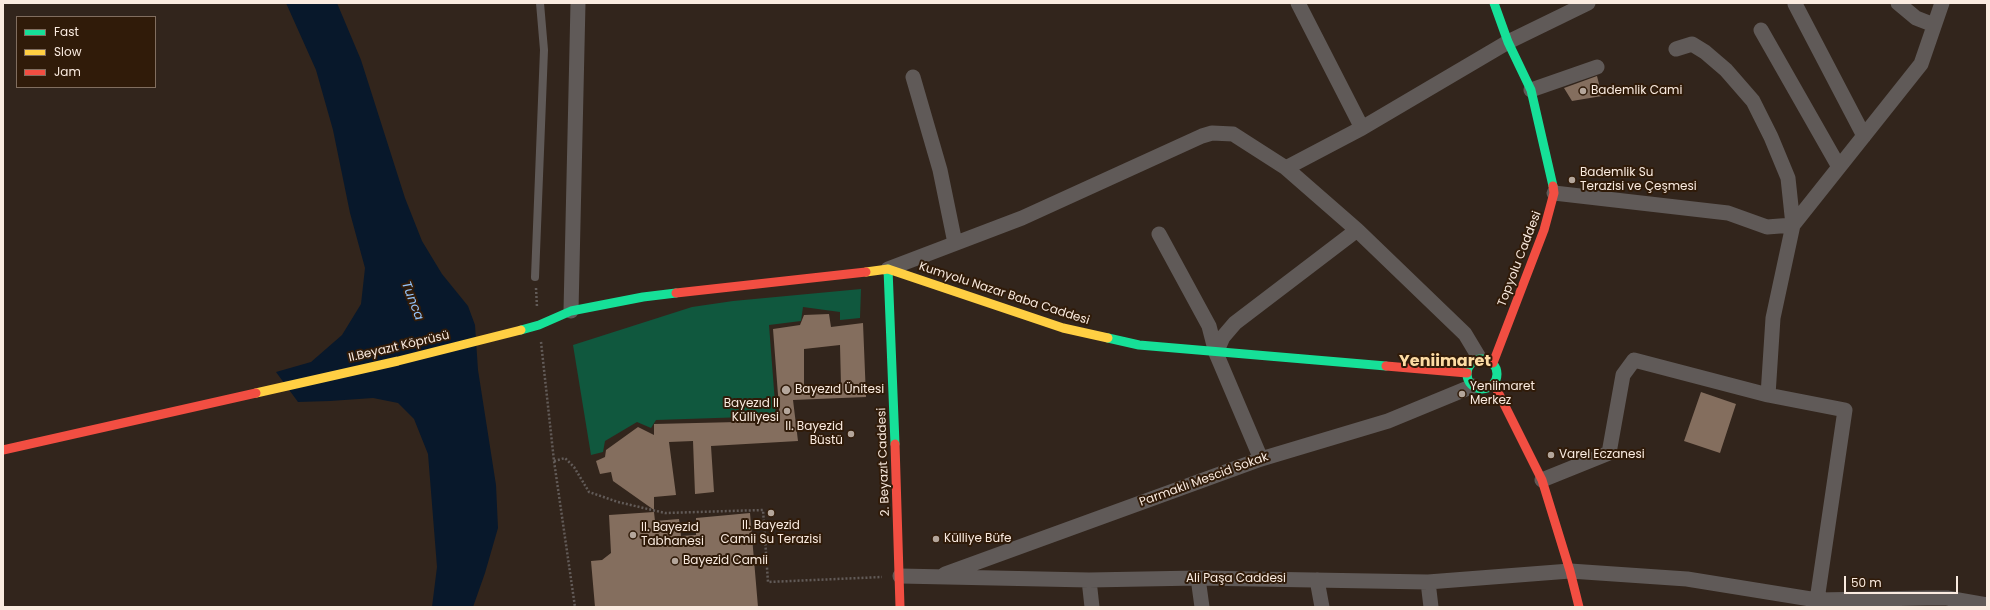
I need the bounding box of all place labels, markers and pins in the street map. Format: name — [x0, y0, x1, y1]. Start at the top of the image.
place label: Bademlik Cami — [1591, 84, 1682, 98]
marker: Bademlik Cami — [1578, 86, 1588, 96]
place label: Bademlik Su Terazisi ve Çeşmesi — [1580, 166, 1697, 194]
marker: Bademlik Su Terazisi ve Çeşmesi — [1567, 175, 1577, 185]
place label: Yeniimaret Merkez — [1470, 380, 1535, 408]
place label: Bayezıd Ünitesi — [795, 383, 884, 397]
marker: Bayezıd Ünitesi — [780, 384, 792, 396]
marker: Yeniimaret Merkez — [1457, 389, 1467, 399]
place label: Bayezıd II Külliyesi — [724, 397, 779, 425]
marker: Bayezıd II Külliyesi — [782, 406, 792, 416]
place label: II. Bayezid Büstü — [785, 420, 843, 448]
marker: II. Bayezid Büstü — [846, 429, 856, 439]
place label: Varel Eczanesi — [1559, 448, 1645, 462]
marker: Varel Eczanesi — [1546, 450, 1556, 460]
marker: II. Bayezid Camii Su Terazisi — [766, 508, 776, 518]
place label: II. Bayezid Camii Su Terazisi — [721, 519, 821, 547]
place label: II. Bayezid Tabhanesi — [641, 521, 704, 549]
marker: II. Bayezid Tabhanesi — [628, 530, 638, 540]
place label: Külliye Büfe — [944, 532, 1012, 546]
marker: Külliye Büfe — [931, 534, 941, 544]
place label: Bayezid Camii — [683, 554, 768, 568]
marker: Bayezid Camii — [670, 556, 680, 566]

